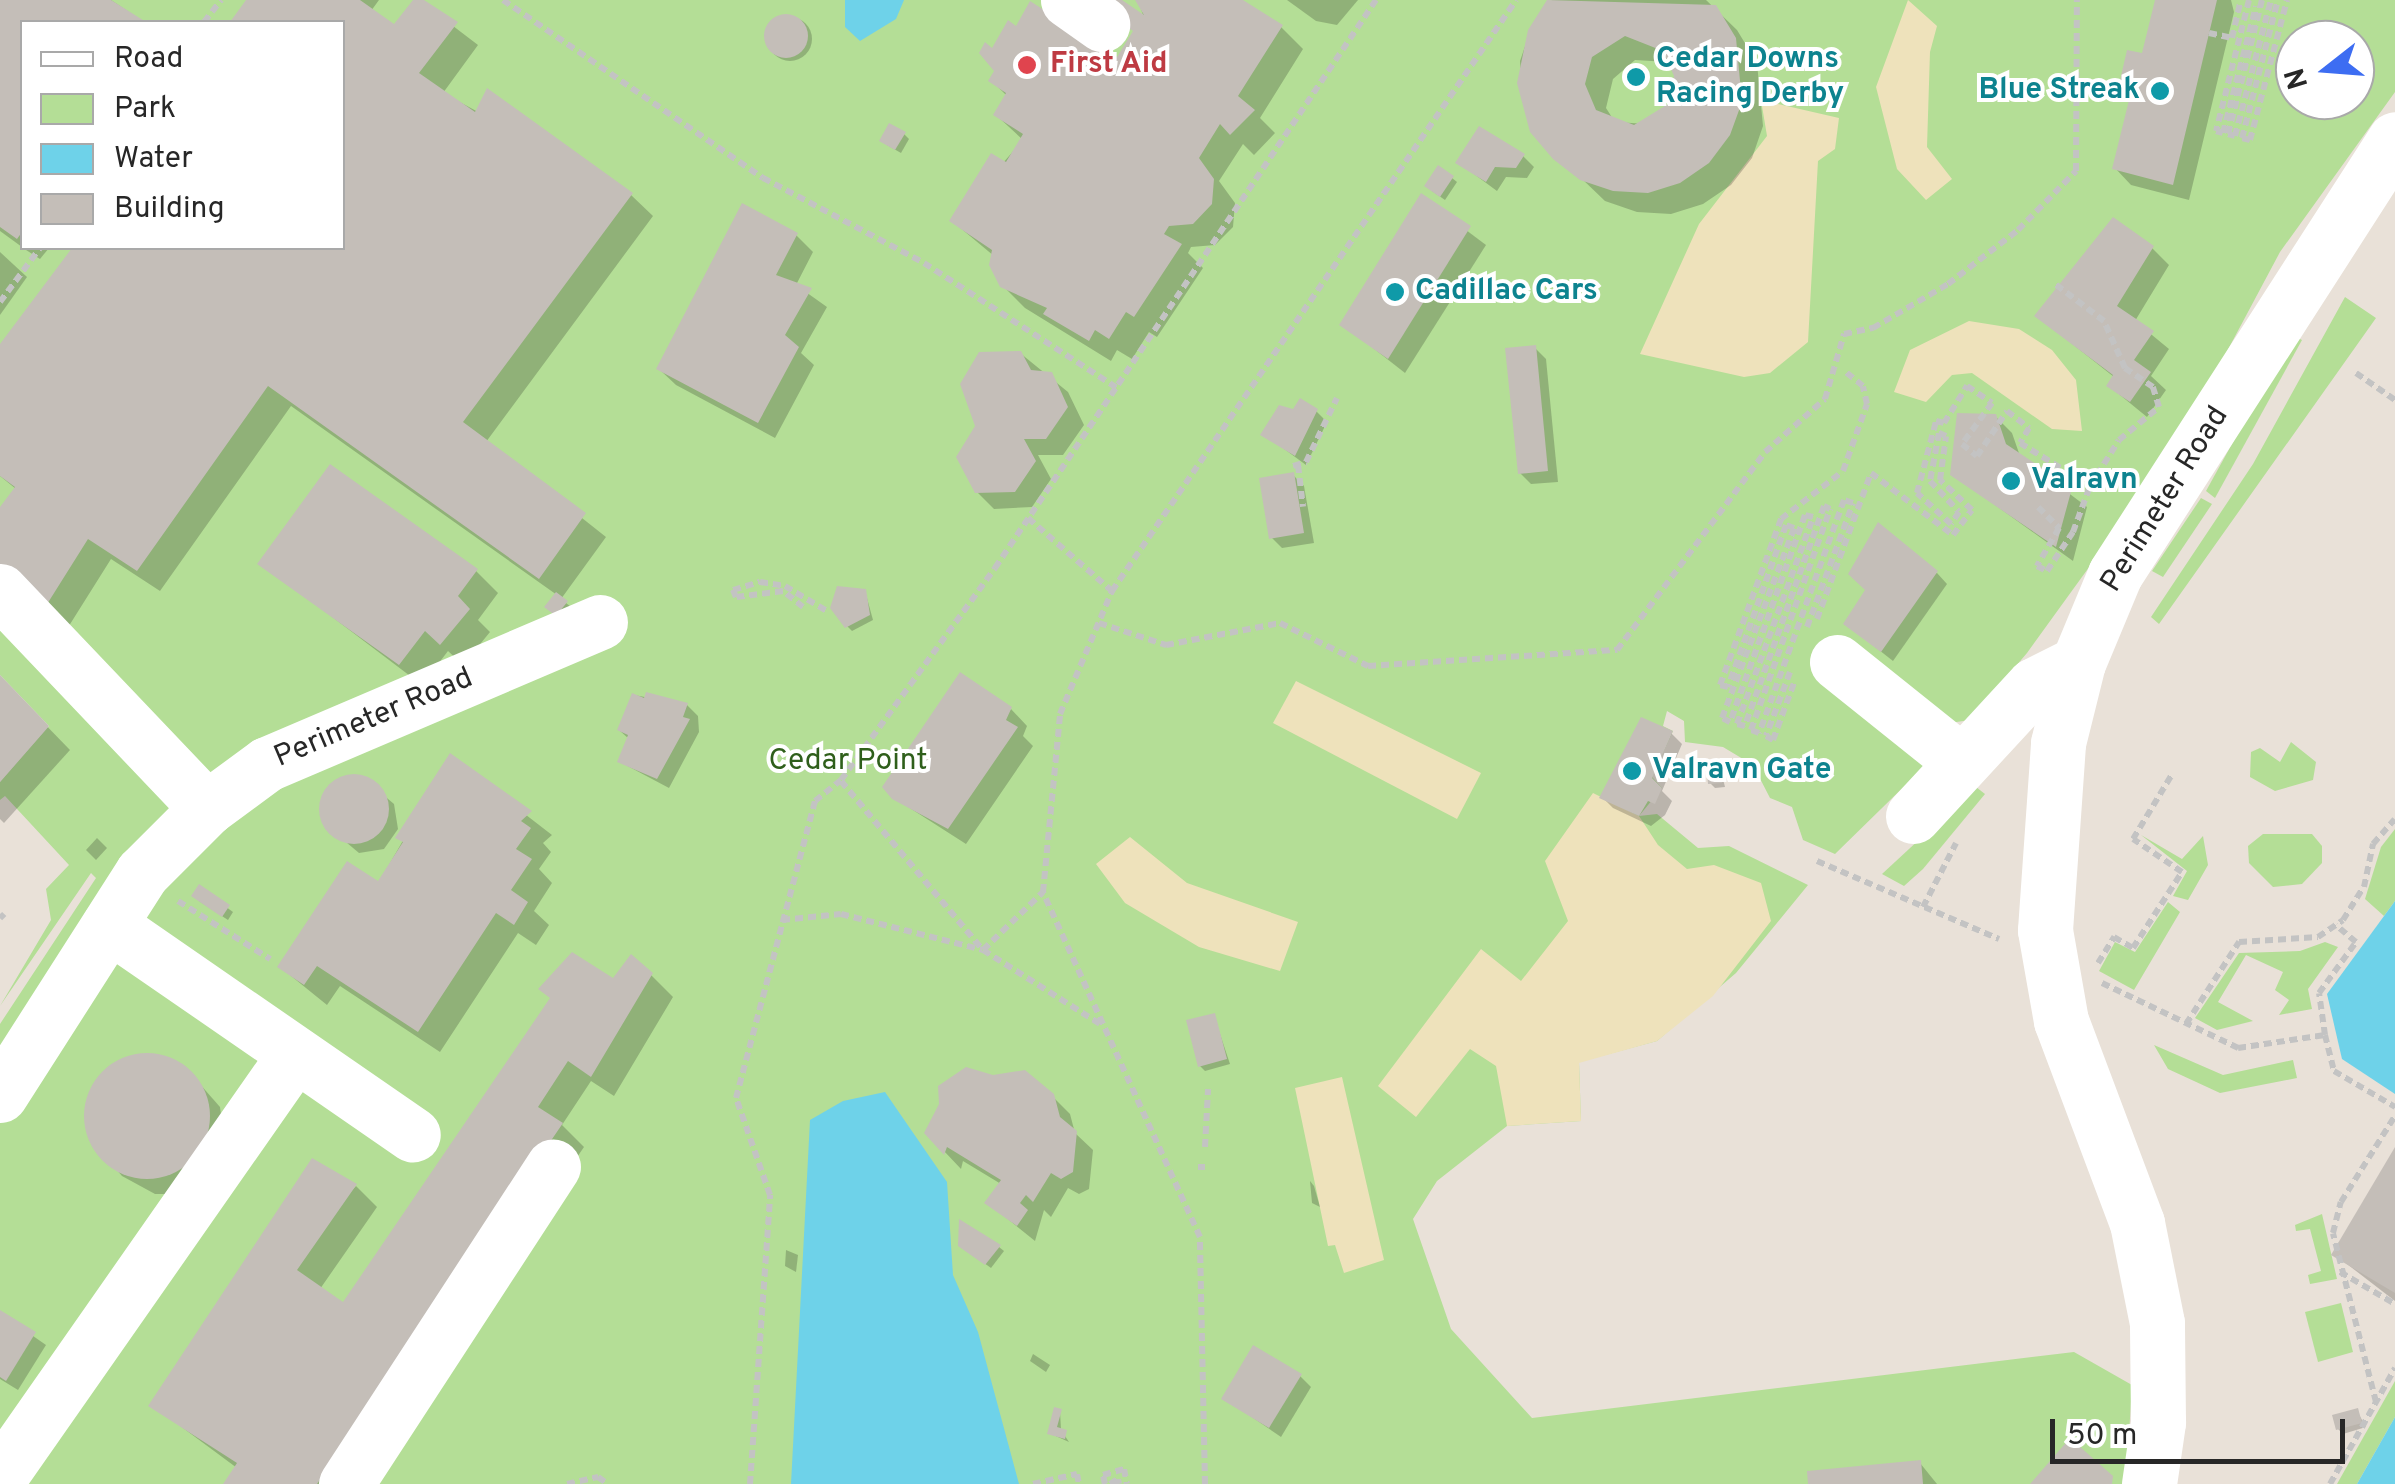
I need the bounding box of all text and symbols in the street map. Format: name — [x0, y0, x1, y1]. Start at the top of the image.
legend — [20, 20, 345, 250]
north arrow — [2275, 20, 2375, 120]
text: Road — [114, 41, 183, 78]
place label: Cedar Downs Racing Derby — [1656, 42, 1844, 112]
place label: First Aid — [1050, 47, 1169, 83]
marker: First Aid — [1014, 52, 1040, 78]
text: N — [2278, 63, 2318, 93]
marker: Cedar Downs Racing Derby — [1625, 66, 1647, 88]
place label: Blue Streak — [1978, 73, 2140, 109]
marker: Blue Streak — [2149, 80, 2171, 102]
text: Park — [114, 91, 176, 128]
text: Water — [114, 141, 193, 178]
text: Building — [114, 191, 225, 228]
place label: Cadillac Cars — [1415, 274, 1598, 310]
marker: Cadillac Cars — [1384, 281, 1406, 303]
street label: Perimeter Road — [2095, 401, 2237, 599]
place label: Valravn — [2031, 463, 2138, 499]
marker: Valravn — [2000, 470, 2022, 492]
street label: Perimeter Road — [269, 661, 479, 777]
park label: Cedar Point — [768, 744, 928, 780]
place label: Valravn Gate — [1652, 753, 1831, 789]
marker: Valravn Gate — [1621, 760, 1643, 782]
scale bar — [2055, 1399, 2350, 1461]
text: 50 m — [2067, 1418, 2137, 1455]

